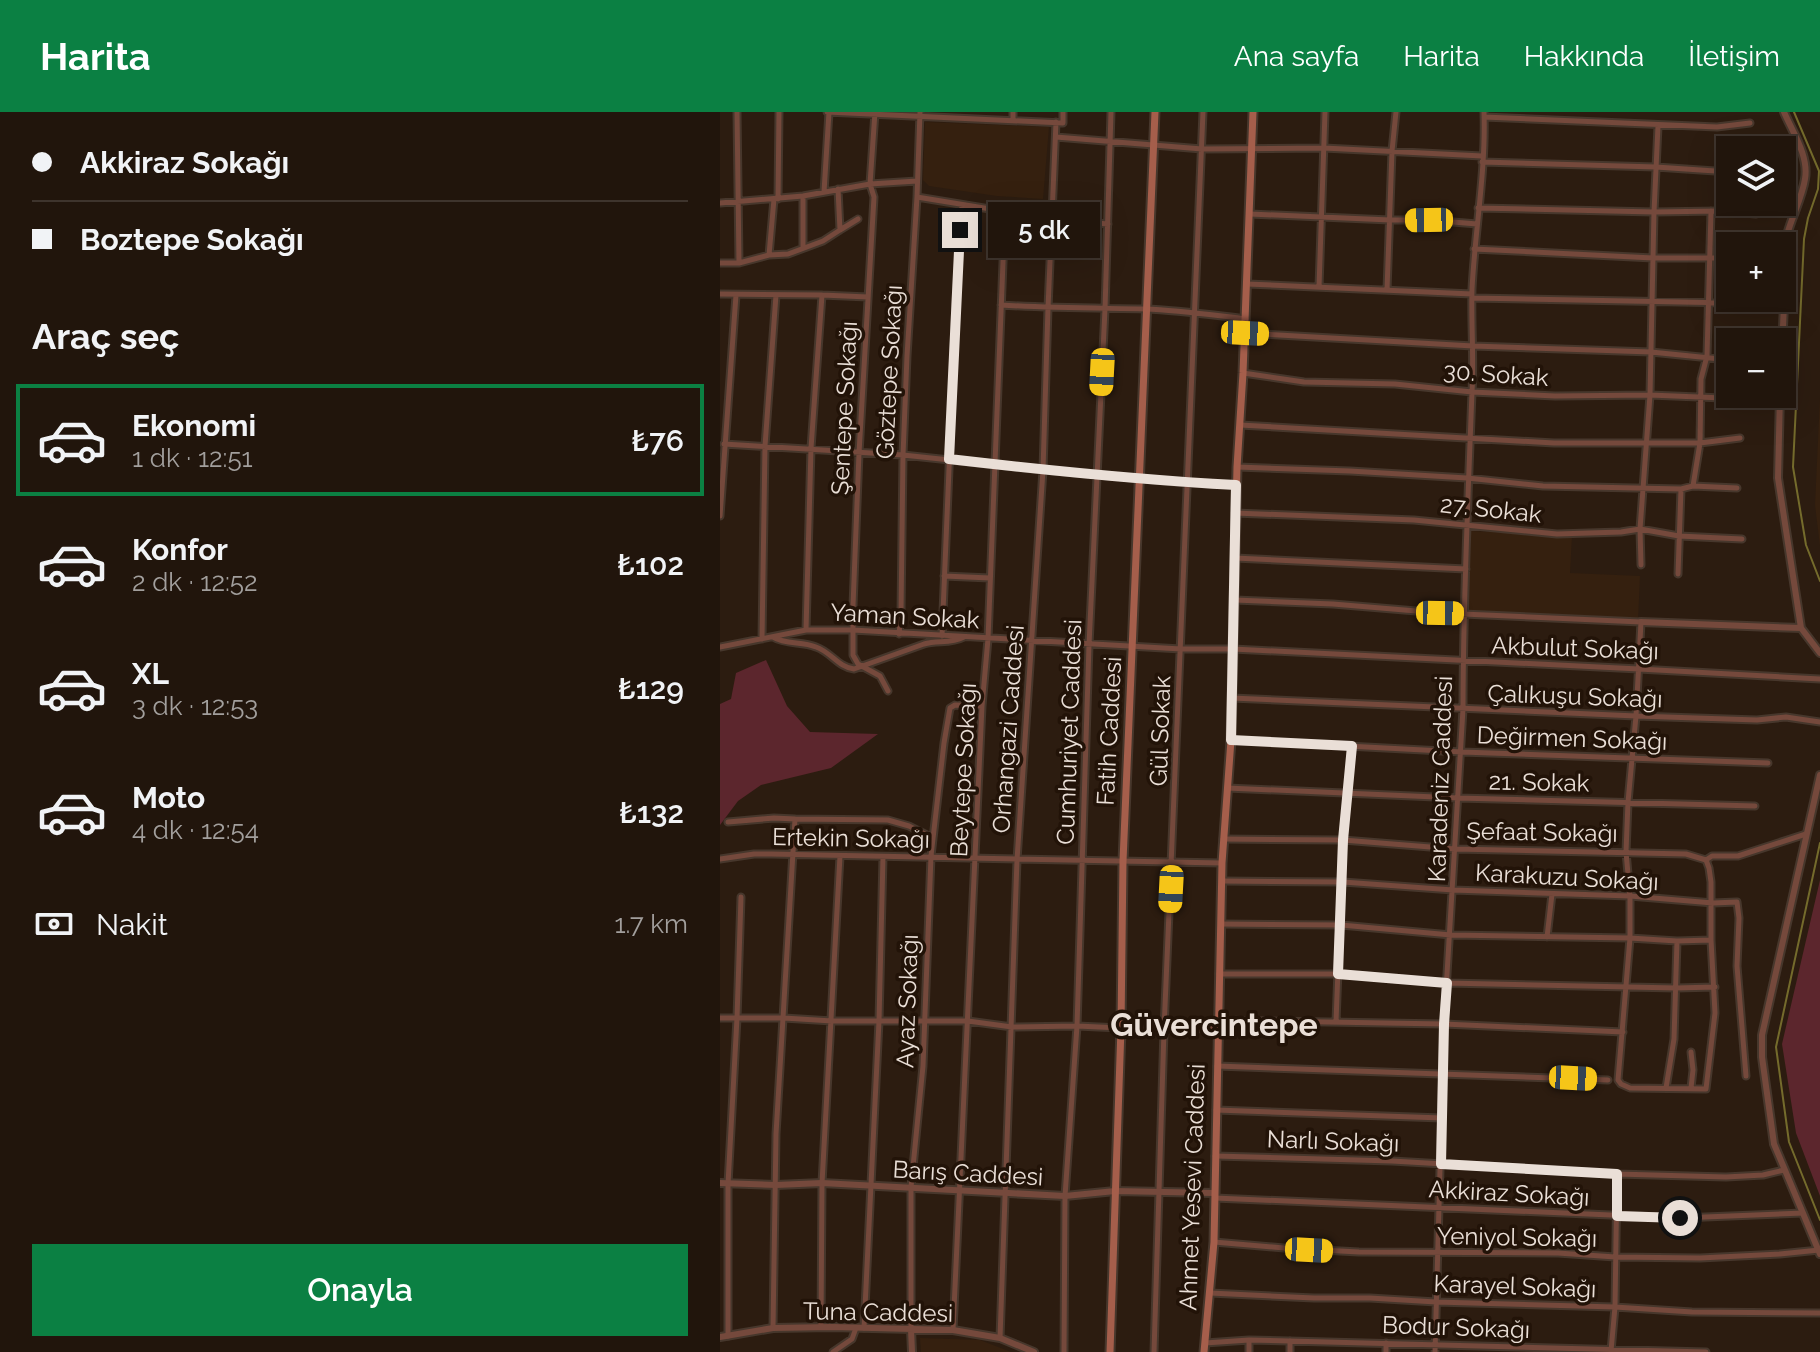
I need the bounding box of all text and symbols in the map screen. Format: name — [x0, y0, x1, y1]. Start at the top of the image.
text: Harita — [40, 34, 151, 79]
text: Ana sayfa — [1234, 40, 1359, 73]
text: Harita — [1403, 40, 1480, 73]
text: Hakkında — [1524, 40, 1644, 73]
text: İletişim — [1688, 40, 1780, 73]
map controls — [1716, 136, 1796, 408]
button: layers — [1716, 136, 1796, 216]
text: Akkiraz Sokağı — [80, 145, 289, 180]
callout: 5 dk — [988, 202, 1100, 258]
car — [1405, 208, 1453, 232]
route end — [942, 212, 978, 248]
text: 5 dk — [1018, 215, 1070, 245]
text: Boztepe Sokağı — [80, 222, 304, 257]
button: + — [1716, 232, 1796, 312]
street label: Göztepe Sokağı — [870, 284, 908, 460]
text: Araç seç — [32, 315, 179, 357]
street label: Şentepe Sokağı — [825, 320, 863, 496]
car — [1220, 320, 1270, 346]
button: − — [1716, 328, 1796, 408]
car — [1089, 347, 1115, 397]
street label: 30. Sokak — [1442, 356, 1550, 392]
icon: car — [36, 404, 108, 476]
text: Ekonomi — [132, 408, 256, 443]
text: ₺76 — [632, 423, 684, 458]
text: 1 dk · 12:51 — [132, 443, 253, 473]
street label: 27. Sokak — [1439, 489, 1543, 529]
icon: car — [36, 528, 108, 600]
text: Konfor — [132, 532, 228, 567]
text: ₺102 — [617, 547, 684, 582]
text: 2 dk · 12:52 — [132, 567, 258, 597]
street label: Yaman Sokak — [830, 598, 980, 634]
car — [1416, 601, 1464, 625]
street label: Cumhuriyet Caddesi — [1051, 619, 1087, 845]
street label: Orhangazi Caddesi — [986, 624, 1030, 834]
street label: Akbulut Sokağı — [1491, 631, 1659, 665]
icon: car — [36, 652, 108, 724]
text: XL — [132, 656, 169, 691]
street label: Fatih Caddesi — [1091, 656, 1127, 806]
text: ₺129 — [618, 671, 684, 706]
street label: Gül Sokak — [1144, 675, 1176, 787]
street label: Karadeniz Caddesi — [1422, 675, 1458, 883]
street label: Çalıkuşu Sokağı — [1487, 678, 1663, 714]
street label: Beytepe Sokağı — [944, 682, 982, 858]
text: 3 dk · 12:53 — [132, 691, 258, 721]
street label: Değirmen Sokağı — [1476, 720, 1668, 756]
street label: 21. Sokak — [1488, 767, 1590, 797]
icon: car — [36, 776, 108, 848]
text: Moto — [132, 780, 205, 815]
text: ₺132 — [619, 795, 684, 830]
text: 4 dk · 12:54 — [132, 815, 259, 845]
street label: Şefaat Sokağı — [1466, 816, 1618, 848]
street label: Ertekin Sokağı — [772, 822, 930, 854]
street label: Karakuzu Sokağı — [1474, 858, 1660, 896]
car — [1158, 864, 1184, 914]
icon: cash — [32, 902, 76, 946]
text: Nakit — [96, 907, 168, 942]
text: 1.7 km — [614, 909, 688, 939]
street label: Ayaz Sokağı — [890, 934, 924, 1068]
district label: Güvercintepe — [1110, 1006, 1318, 1043]
street label: Ahmet Yesevi Caddesi — [1173, 1063, 1211, 1311]
car — [1548, 1065, 1598, 1091]
street label: Narlı Sokağı — [1266, 1124, 1400, 1158]
street label: Barış Caddesi — [892, 1155, 1044, 1191]
street label: Akkiraz Sokağı — [1428, 1174, 1590, 1212]
route start — [1662, 1200, 1698, 1236]
street label: Yeniyol Sokağı — [1437, 1221, 1597, 1253]
car — [1284, 1237, 1334, 1263]
button: Onayla — [32, 1244, 688, 1336]
street label: Karayel Sokağı — [1433, 1269, 1597, 1303]
street label: Tuna Caddesi — [803, 1296, 953, 1328]
street label: Bodur Sokağı — [1381, 1310, 1531, 1344]

